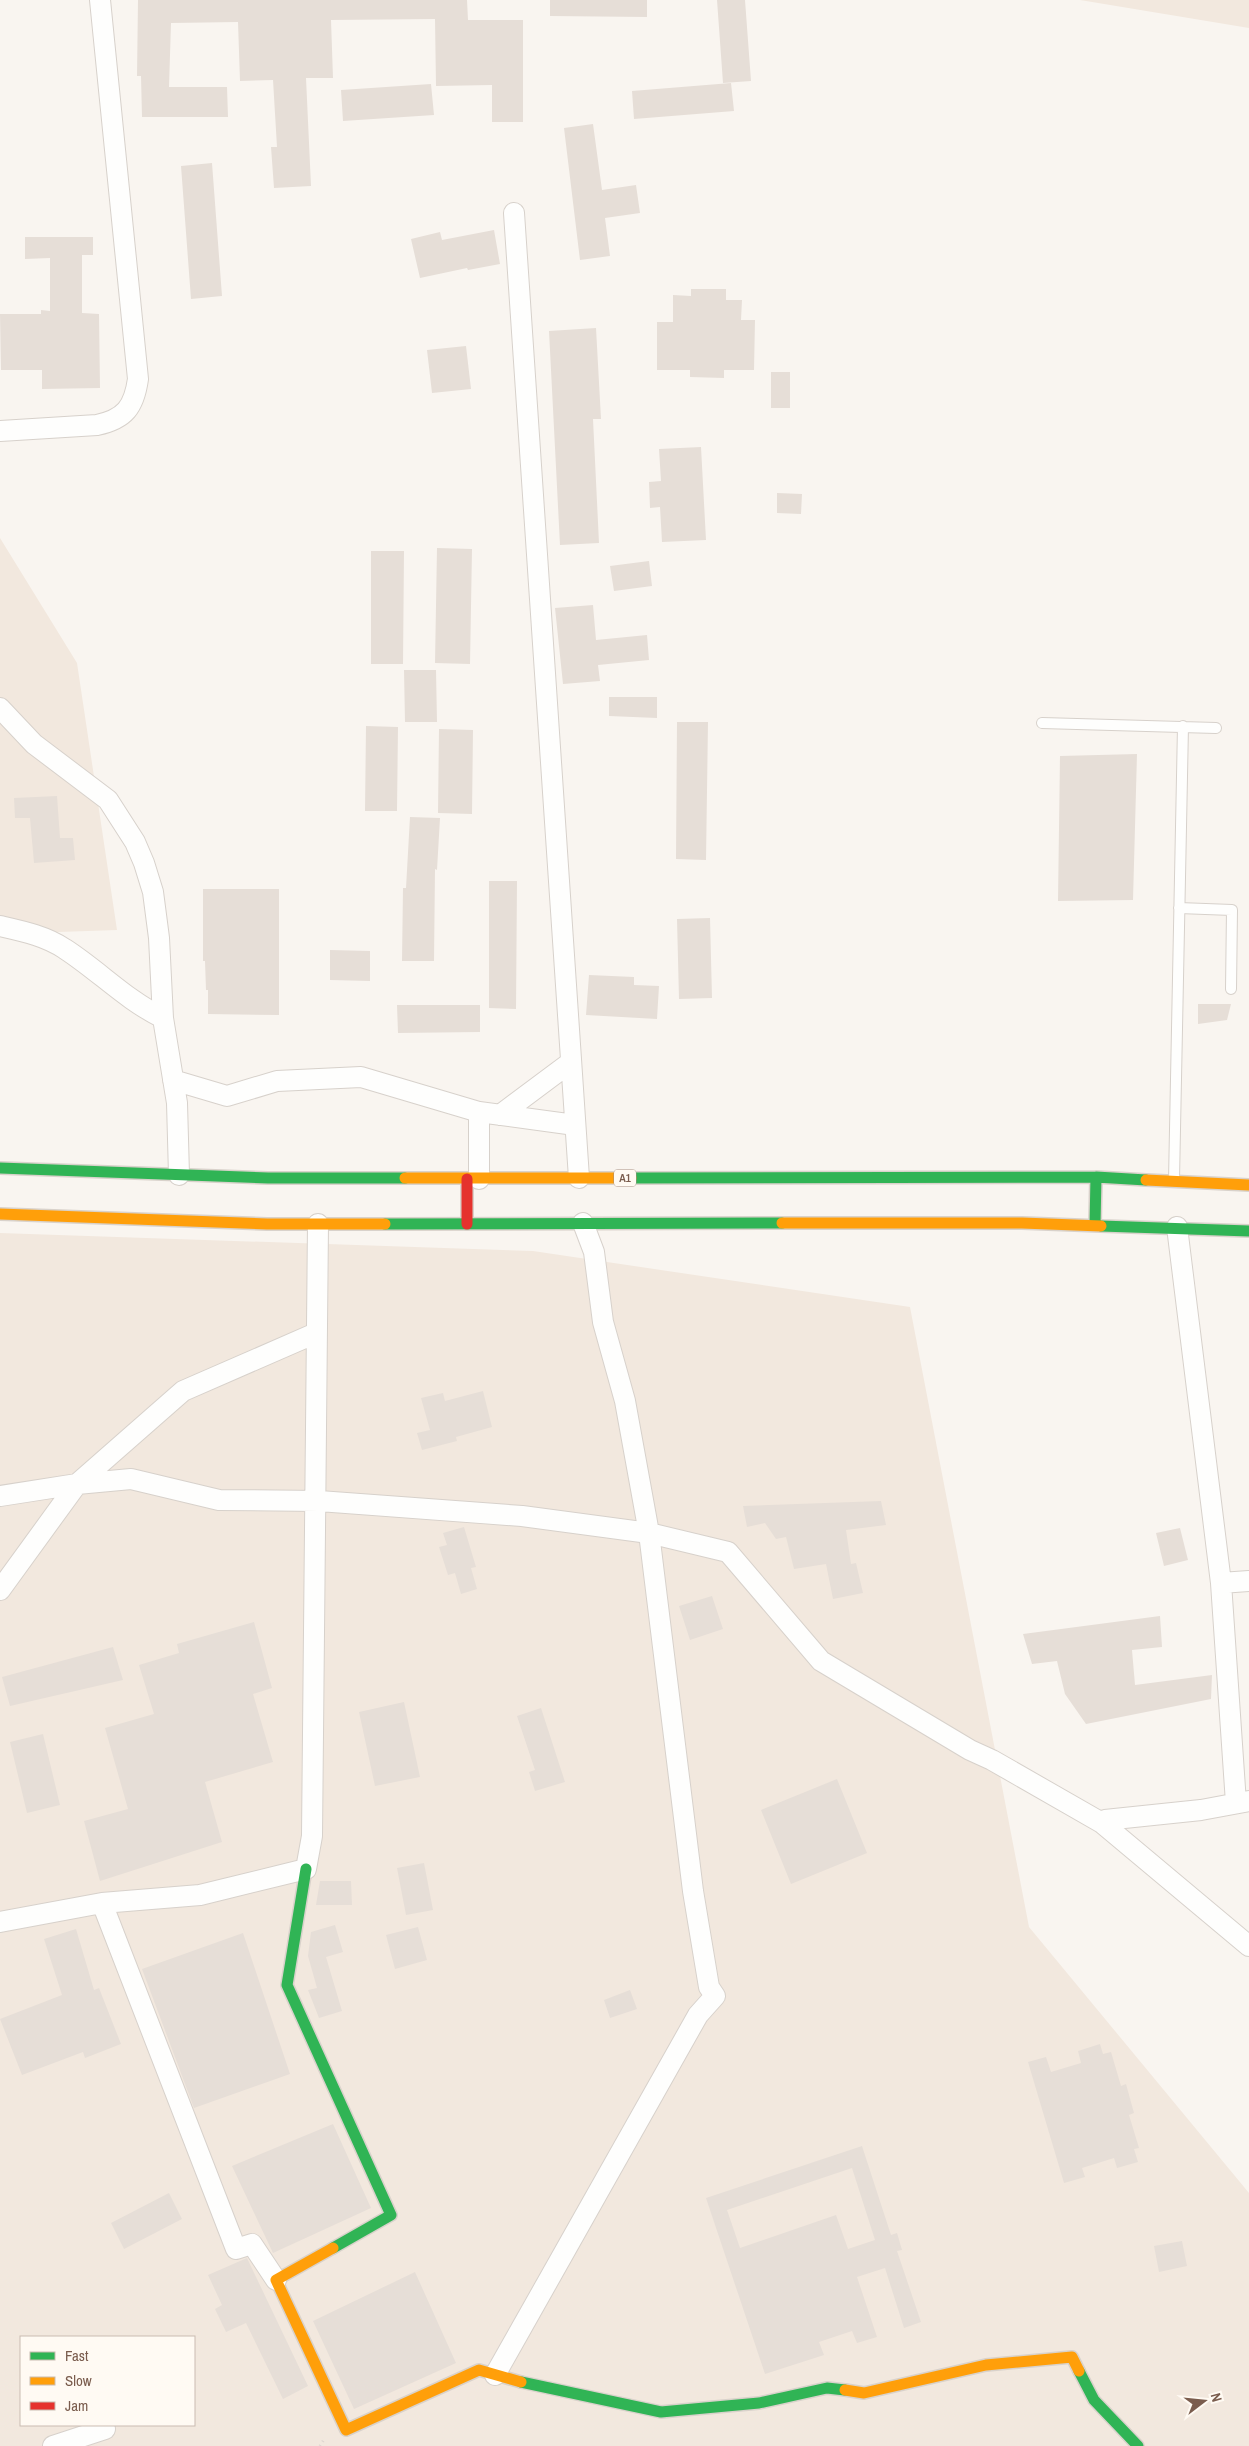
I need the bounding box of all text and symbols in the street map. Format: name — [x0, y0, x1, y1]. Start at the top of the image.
road number: A1 — [614, 1170, 636, 1186]
legend — [20, 2336, 195, 2426]
text: Fast — [65, 2345, 89, 2366]
text: Slow — [65, 2370, 92, 2391]
north arrow — [1179, 2376, 1229, 2426]
text: N — [1207, 2391, 1226, 2404]
text: Jam — [65, 2395, 88, 2416]

